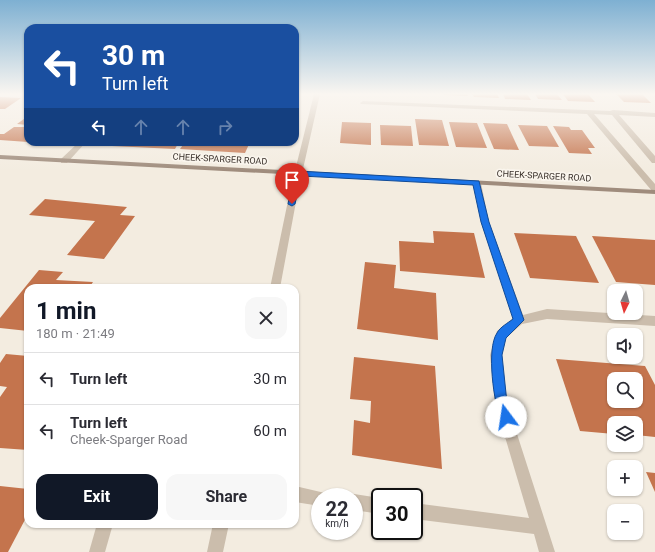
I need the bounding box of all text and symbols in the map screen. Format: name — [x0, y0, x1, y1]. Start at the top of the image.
text: 30 m — [102, 39, 165, 72]
icon: left — [36, 40, 88, 92]
text: Turn left — [102, 73, 168, 94]
icon: left — [88, 116, 110, 138]
icon: ahead — [130, 116, 152, 138]
icon: ahead — [172, 116, 194, 138]
icon: right — [214, 116, 236, 138]
street label: CHEEK-SPARGER ROAD — [172, 152, 268, 166]
pin — [275, 163, 309, 204]
icon: arrive — [281, 169, 303, 191]
street label: CHEEK-SPARGER ROAD — [496, 169, 592, 183]
north arrow — [607, 284, 643, 320]
map controls — [607, 284, 643, 540]
text: 1 min — [36, 297, 96, 325]
button: close — [245, 297, 287, 339]
text: 180 m · 21:49 — [36, 326, 115, 341]
button: sound — [607, 328, 643, 364]
icon: left — [36, 368, 58, 390]
text: Turn left — [70, 370, 127, 388]
text: 30 m — [253, 370, 287, 388]
button: search — [607, 372, 643, 408]
position arrow — [485, 396, 527, 438]
text: Turn left — [70, 414, 127, 432]
button: layers — [607, 416, 643, 452]
icon: left — [36, 420, 58, 442]
text: 60 m — [253, 422, 287, 440]
text: Cheek-Sparger Road — [70, 432, 188, 447]
button: + — [607, 460, 643, 496]
button: Exit — [36, 474, 158, 520]
button: Share — [166, 474, 287, 520]
speed limit sign: 30 — [371, 488, 423, 540]
text: 22 — [326, 497, 348, 521]
button: − — [607, 504, 643, 540]
text: km/h — [325, 518, 349, 529]

